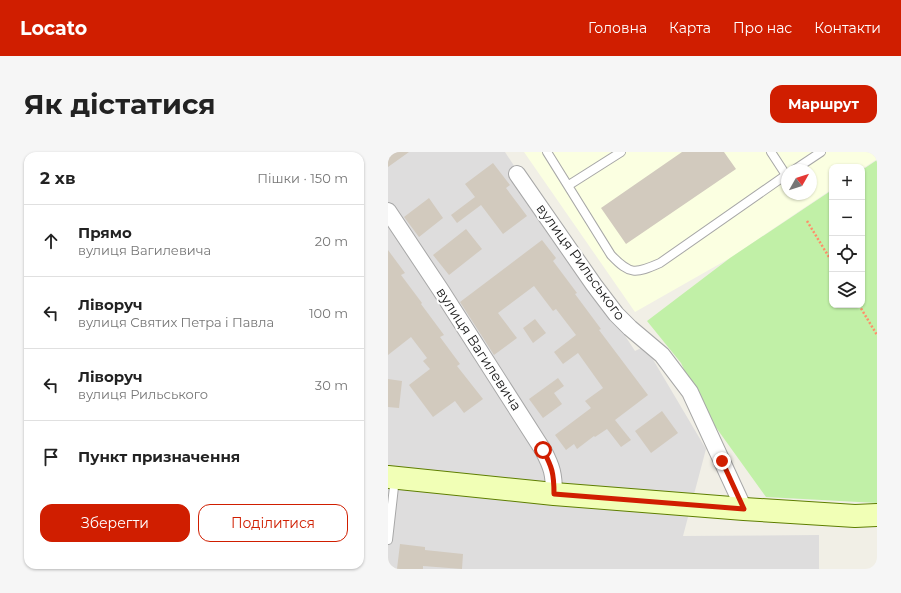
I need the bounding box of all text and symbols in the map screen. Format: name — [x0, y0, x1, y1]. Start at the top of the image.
text: Locato — [20, 17, 87, 40]
text: Головна — [588, 19, 647, 37]
text: Карта — [669, 19, 711, 37]
text: Про нас — [733, 19, 792, 37]
text: Контакти — [814, 19, 881, 37]
button: Маршрут — [770, 85, 877, 123]
text: Як дістатися — [24, 87, 216, 121]
north arrow — [781, 164, 817, 200]
map controls — [829, 164, 865, 308]
button: + — [829, 164, 865, 200]
text: 2 хв — [40, 168, 75, 188]
text: Пішки · 150 m — [257, 170, 348, 186]
street label: вулиця Рильського — [533, 200, 629, 324]
button: − — [829, 200, 865, 236]
text: Прямо — [78, 223, 132, 242]
icon: ahead — [40, 230, 62, 252]
text: 20 m — [315, 233, 348, 249]
button: locate — [829, 236, 865, 272]
text: вулиця Вагилевича — [78, 242, 211, 258]
button: layers — [829, 272, 865, 308]
street label: вулиця Вагилевича — [432, 284, 526, 414]
text: Ліворуч — [78, 295, 143, 314]
icon: left — [40, 302, 62, 324]
text: 100 m — [309, 305, 348, 321]
text: вулиця Святих Петра і Павла — [78, 314, 274, 330]
text: Ліворуч — [78, 367, 143, 386]
icon: left — [40, 374, 62, 396]
text: 30 m — [315, 377, 348, 393]
text: вулиця Рильського — [78, 386, 208, 402]
route start — [534, 441, 552, 459]
icon: arrive — [40, 446, 62, 468]
text: Пункт призначення — [78, 447, 240, 466]
route end — [713, 452, 731, 470]
button: Зберегти — [40, 504, 190, 542]
button: Поділитися — [198, 504, 348, 542]

